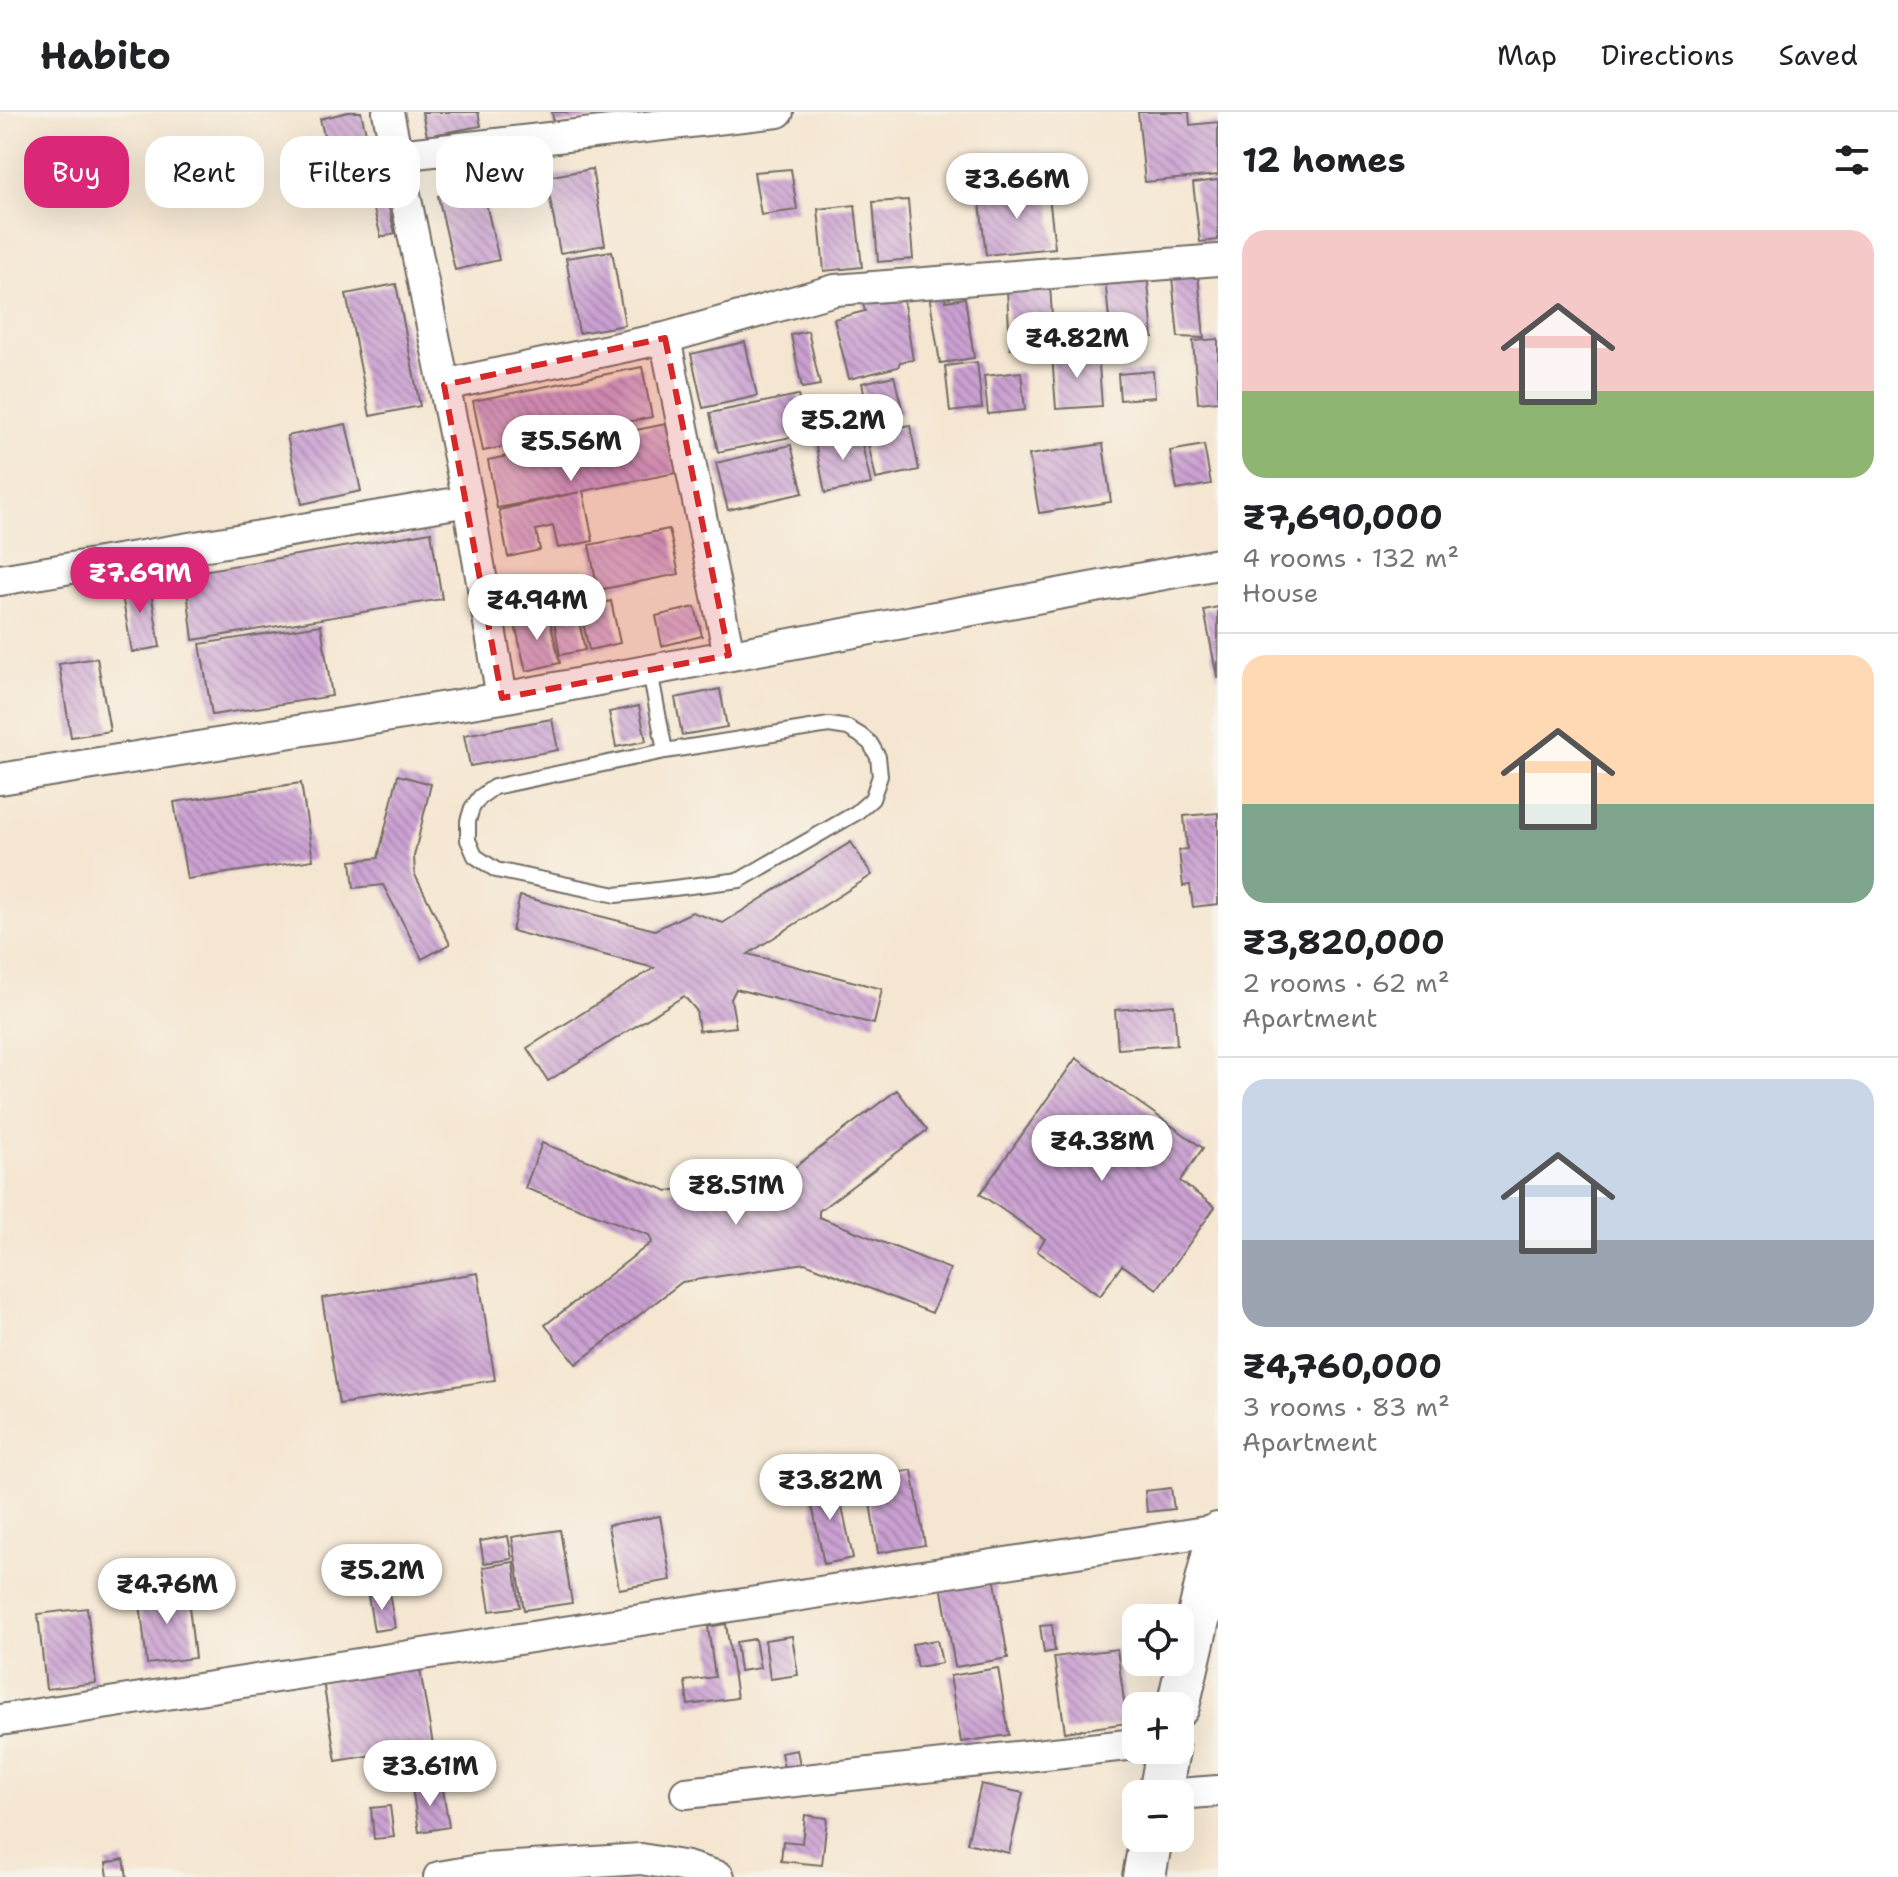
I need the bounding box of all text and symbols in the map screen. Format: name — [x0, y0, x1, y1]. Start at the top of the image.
text: Habito — [40, 30, 171, 81]
text: Map — [1497, 36, 1557, 74]
text: Directions — [1601, 36, 1735, 74]
text: Saved — [1779, 36, 1858, 74]
chip: Buy — [24, 136, 129, 208]
chip: Rent — [145, 136, 264, 208]
chip: Filters — [280, 136, 420, 208]
chip: New — [436, 136, 553, 208]
text: 12 homes — [1242, 137, 1406, 183]
icon: filters — [1830, 138, 1874, 182]
pin: ₹3.66M — [952, 153, 1082, 221]
text: ₹3.66M — [964, 161, 1070, 196]
icon: home — [1486, 282, 1630, 426]
pin: ₹4.82M — [1012, 312, 1142, 380]
text: ₹4.82M — [1025, 320, 1129, 355]
pin: ₹5.2M — [787, 394, 899, 462]
text: ₹5.2M — [800, 402, 886, 437]
pin: ₹5.56M — [506, 415, 636, 483]
text: ₹5.56M — [520, 423, 622, 458]
text: ₹7,690,000 — [1242, 494, 1443, 540]
text: 4 rooms · 132 m² — [1242, 540, 1459, 575]
pin: ₹7.69M — [75, 547, 205, 615]
text: ₹7.69M — [88, 555, 192, 590]
pin: ₹4.94M — [472, 574, 602, 642]
text: House — [1242, 575, 1318, 610]
text: ₹4.94M — [486, 582, 588, 617]
icon: home — [1486, 707, 1630, 851]
text: ₹3,820,000 — [1242, 919, 1445, 965]
text: 2 rooms · 62 m² — [1242, 965, 1450, 1000]
text: Apartment — [1242, 1000, 1378, 1035]
pin: ₹4.38M — [1037, 1115, 1167, 1183]
text: ₹4.38M — [1049, 1123, 1155, 1158]
icon: home — [1486, 1131, 1630, 1275]
pin: ₹8.51M — [671, 1159, 801, 1227]
text: ₹8.51M — [688, 1167, 784, 1202]
text: ₹4,760,000 — [1242, 1343, 1442, 1389]
text: 3 rooms · 83 m² — [1242, 1389, 1450, 1424]
text: Apartment — [1242, 1424, 1378, 1459]
pin: ₹3.82M — [765, 1454, 895, 1522]
text: ₹3.82M — [777, 1462, 883, 1497]
pin: ₹5.2M — [326, 1544, 438, 1612]
text: ₹5.2M — [339, 1552, 425, 1587]
pin: ₹4.76M — [102, 1558, 232, 1626]
text: ₹4.76M — [116, 1566, 218, 1601]
map controls — [1122, 1604, 1194, 1852]
button: locate — [1122, 1604, 1194, 1676]
button: + — [1122, 1692, 1194, 1764]
pin: ₹3.61M — [365, 1740, 495, 1808]
text: ₹3.61M — [381, 1748, 479, 1783]
button: − — [1122, 1780, 1194, 1852]

